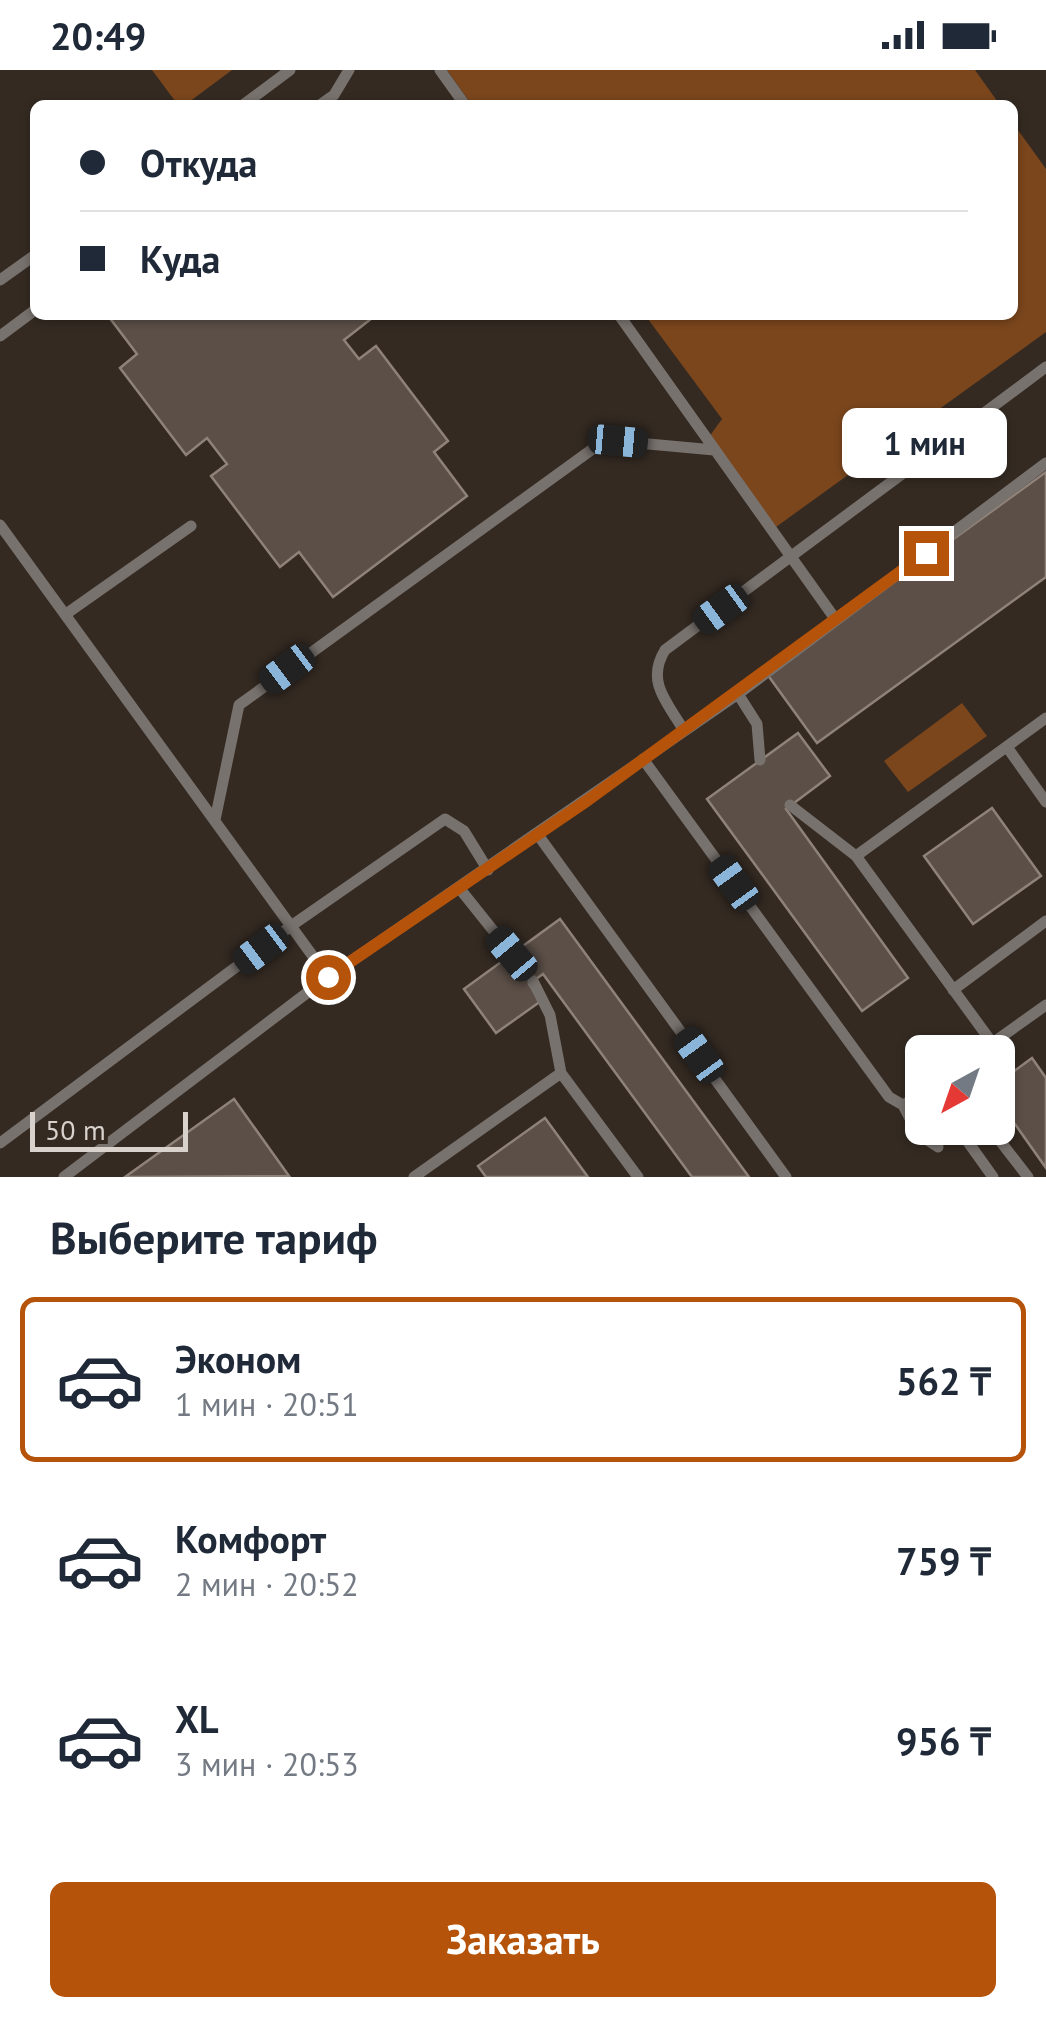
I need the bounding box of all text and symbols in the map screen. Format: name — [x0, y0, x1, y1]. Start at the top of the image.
text: 20:49 — [50, 11, 146, 60]
text: Откуда — [140, 138, 257, 187]
text: Куда — [140, 234, 220, 283]
callout: 1 мин — [844, 408, 1008, 478]
text: 1 мин — [883, 422, 966, 464]
car — [587, 423, 649, 459]
route end — [904, 531, 949, 576]
car — [688, 579, 754, 639]
car — [254, 639, 320, 699]
car — [704, 850, 764, 916]
car — [228, 919, 294, 979]
car — [481, 921, 543, 987]
route start — [306, 955, 351, 1000]
car — [669, 1022, 729, 1088]
north arrow — [905, 1035, 1015, 1145]
map controls — [905, 1035, 1015, 1145]
scale bar — [30, 1107, 188, 1152]
text: 50 m — [45, 1111, 106, 1148]
text: Выберите тариф — [50, 1208, 377, 1266]
text: Эконом — [175, 1334, 301, 1383]
icon: car — [55, 1335, 145, 1425]
text: 562 ₸ — [896, 1356, 991, 1405]
text: 1 мин · 20:51 — [175, 1383, 359, 1425]
text: Комфорт — [175, 1514, 326, 1563]
icon: car — [55, 1515, 145, 1605]
text: 759 ₸ — [896, 1536, 991, 1585]
text: 2 мин · 20:52 — [175, 1563, 359, 1605]
text: XL — [175, 1694, 219, 1743]
icon: car — [55, 1695, 145, 1785]
text: 956 ₸ — [896, 1716, 991, 1765]
text: 3 мин · 20:53 — [175, 1743, 359, 1785]
button: Заказать — [50, 1882, 996, 1997]

